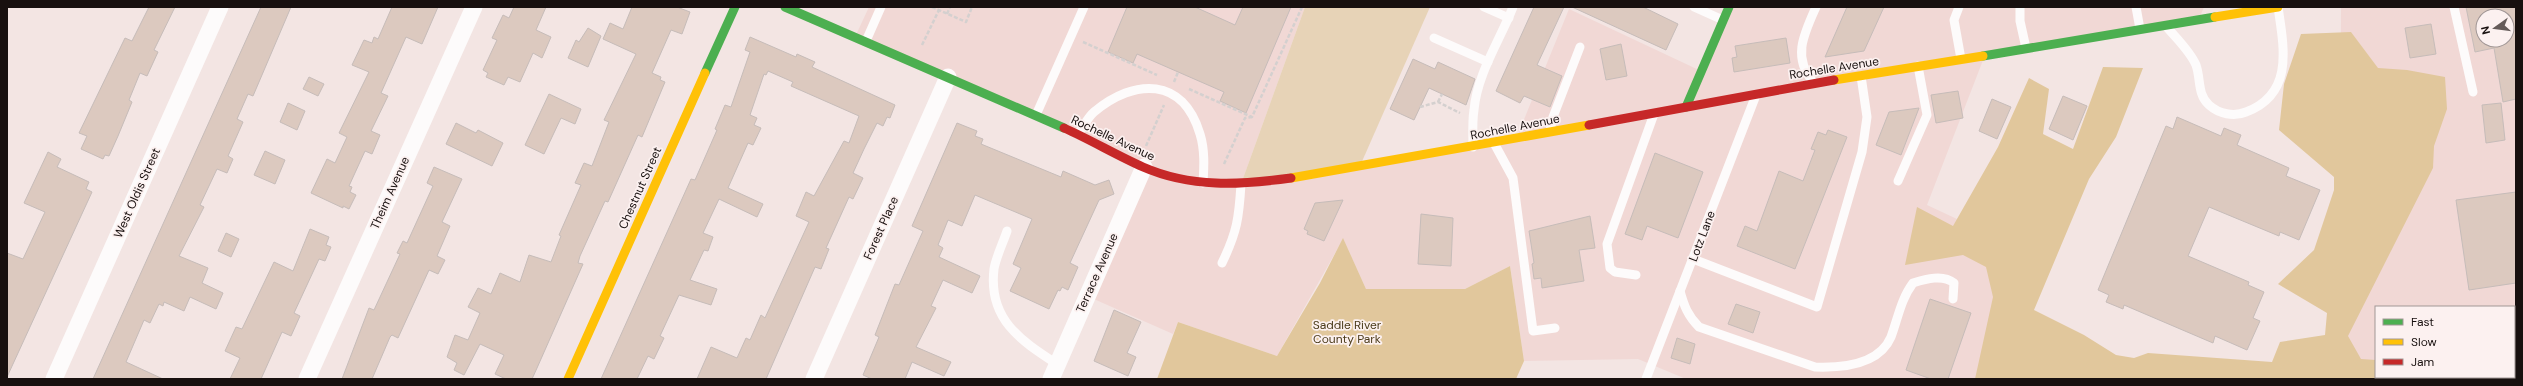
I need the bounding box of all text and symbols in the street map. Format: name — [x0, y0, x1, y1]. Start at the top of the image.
north arrow — [2475, 8, 2515, 48]
text: N — [2478, 25, 2493, 36]
street label: Rochelle Avenue — [1788, 53, 1880, 83]
street label: Rochelle Avenue — [1469, 110, 1561, 143]
street label: Rochelle Avenue — [1069, 112, 1158, 164]
street label: Chestnut Street — [615, 144, 665, 232]
street label: West Oldis Street — [110, 145, 164, 241]
street label: Theim Avenue — [367, 154, 413, 232]
street label: Forest Place — [860, 194, 902, 262]
street label: Lotz Lane — [1685, 208, 1719, 264]
street label: Terrace Avenue — [1072, 231, 1122, 315]
legend — [2375, 306, 2515, 378]
text: Fast — [2411, 314, 2434, 330]
park label: Saddle River County Park — [1313, 317, 1382, 347]
text: Slow — [2411, 334, 2437, 350]
text: Jam — [2411, 354, 2434, 370]

